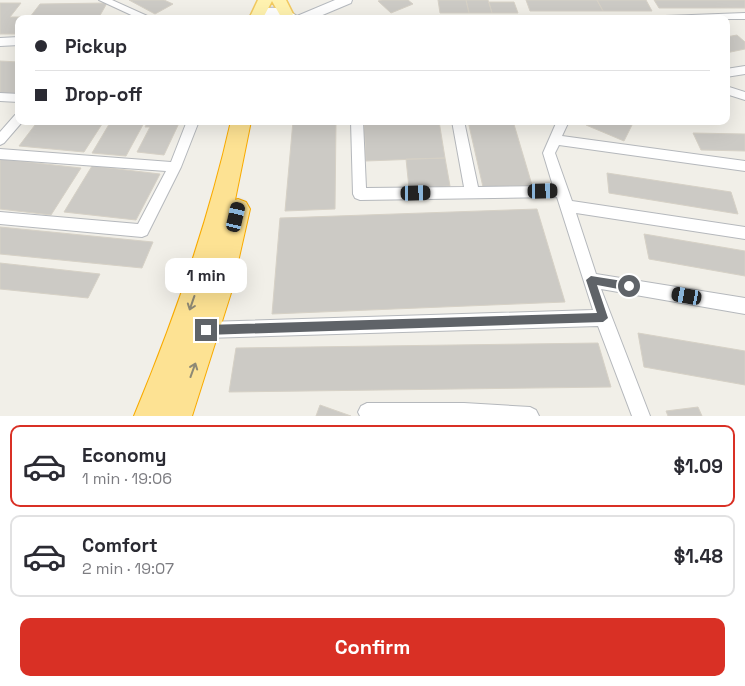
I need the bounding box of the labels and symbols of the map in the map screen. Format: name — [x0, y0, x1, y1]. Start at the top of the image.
car — [527, 183, 558, 199]
car — [400, 185, 431, 201]
car — [225, 201, 246, 233]
callout: 1 min — [165, 258, 247, 292]
route start — [618, 275, 640, 297]
car — [670, 286, 703, 306]
one-way arrow — [187, 295, 196, 310]
route end — [195, 319, 217, 341]
one-way arrow — [189, 363, 198, 378]

